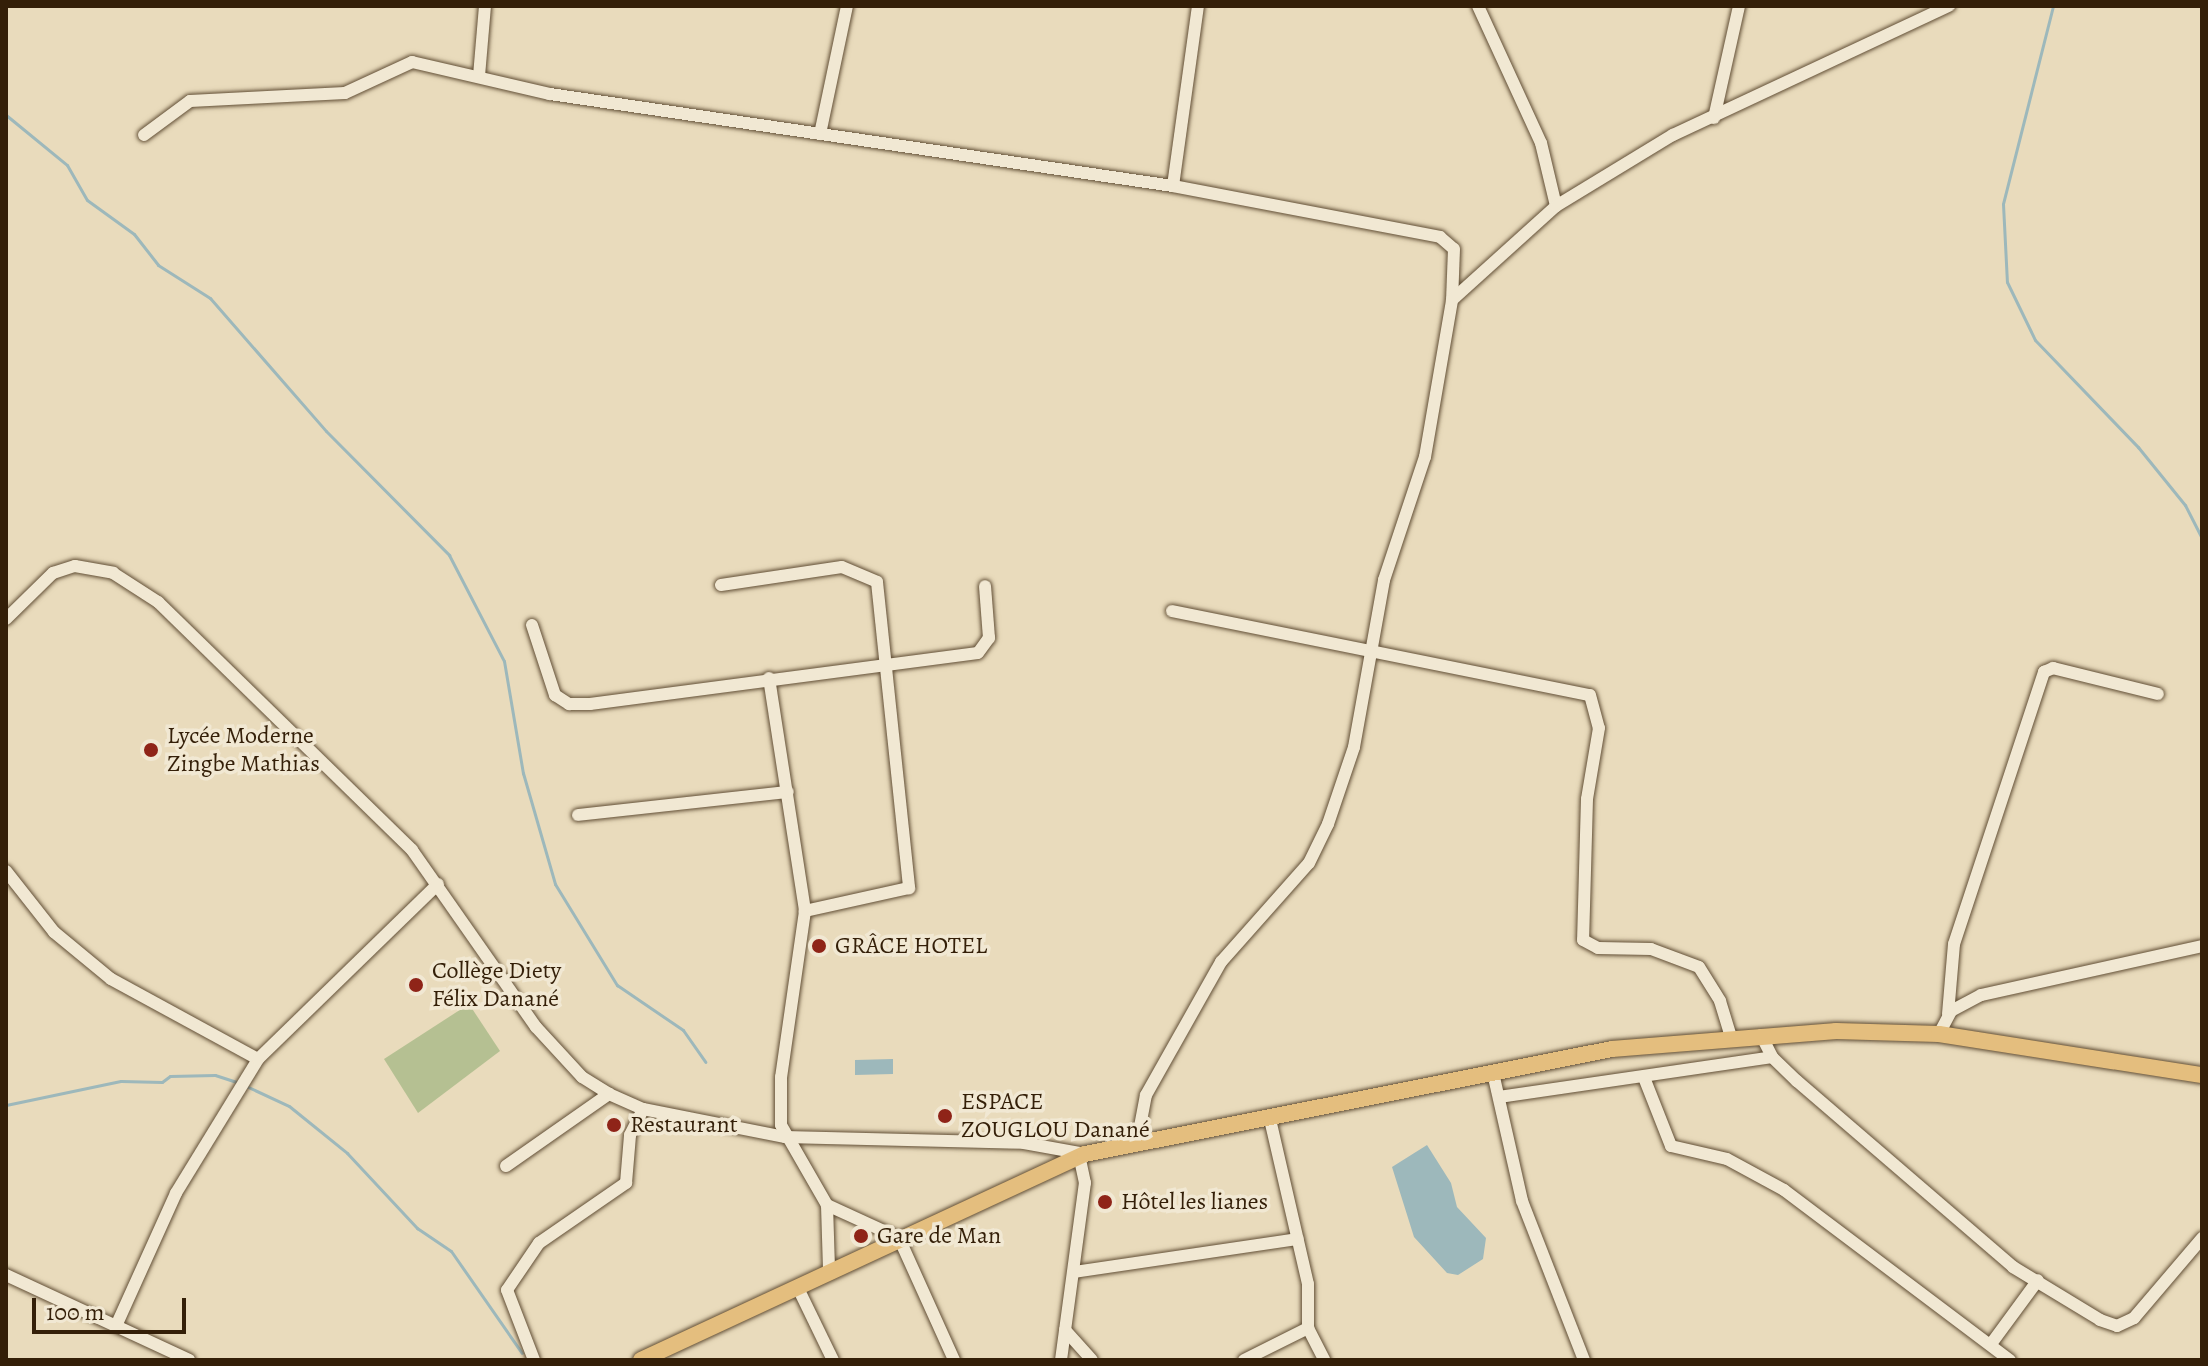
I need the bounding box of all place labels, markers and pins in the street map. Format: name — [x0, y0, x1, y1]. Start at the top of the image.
place label: Lycée Moderne Zingbe Mathias — [167, 722, 320, 778]
marker: Lycée Moderne Zingbe Mathias — [142, 741, 160, 759]
place label: GRÂCE HOTEL — [835, 932, 987, 960]
marker: GRÂCE HOTEL — [810, 937, 828, 955]
place label: Collège Diety Félix Danané — [432, 957, 561, 1013]
marker: Collège Diety Félix Danané — [407, 976, 425, 994]
place label: ESPACE ZOUGLOU Danané — [961, 1088, 1150, 1144]
marker: ESPACE ZOUGLOU Danané — [936, 1107, 954, 1125]
place label: Restaurant — [630, 1111, 738, 1139]
marker: Restaurant — [605, 1116, 623, 1134]
place label: Hôtel les lianes — [1121, 1188, 1268, 1216]
marker: Hôtel les lianes — [1096, 1193, 1114, 1211]
place label: Gare de Man — [877, 1222, 1001, 1250]
marker: Gare de Man — [852, 1227, 870, 1245]

